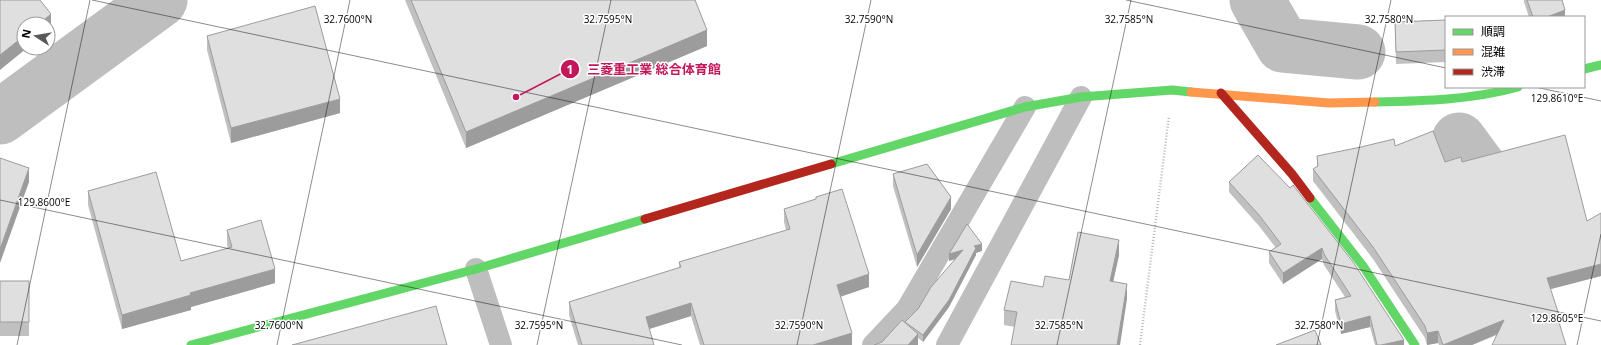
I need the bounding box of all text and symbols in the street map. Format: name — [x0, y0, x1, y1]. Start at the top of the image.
text: 32.7600°N — [324, 12, 372, 26]
text: 32.7595°N — [584, 12, 632, 26]
text: 32.7590°N — [845, 12, 893, 26]
text: 32.7585°N — [1105, 12, 1153, 26]
text: 32.7580°N — [1365, 12, 1413, 26]
north arrow — [16, 16, 56, 56]
legend — [1445, 16, 1585, 88]
text: 順調 — [1481, 23, 1505, 40]
text: N — [17, 28, 34, 40]
text: 混雑 — [1481, 43, 1505, 60]
callout: 三菱重工業 総合体育館 — [560, 57, 729, 82]
text: 三菱重工業 総合体育館 — [587, 60, 721, 78]
text: 1 — [567, 61, 573, 78]
text: 渋滞 — [1481, 63, 1505, 80]
text: 129.8610°E — [1531, 91, 1583, 105]
text: 129.8600°E — [18, 195, 70, 209]
text: 129.8605°E — [1531, 311, 1583, 325]
text: 32.7600°N — [255, 318, 303, 332]
text: 32.7595°N — [515, 318, 563, 332]
text: 32.7590°N — [775, 318, 823, 332]
text: 32.7585°N — [1035, 318, 1083, 332]
text: 32.7580°N — [1295, 318, 1343, 332]

